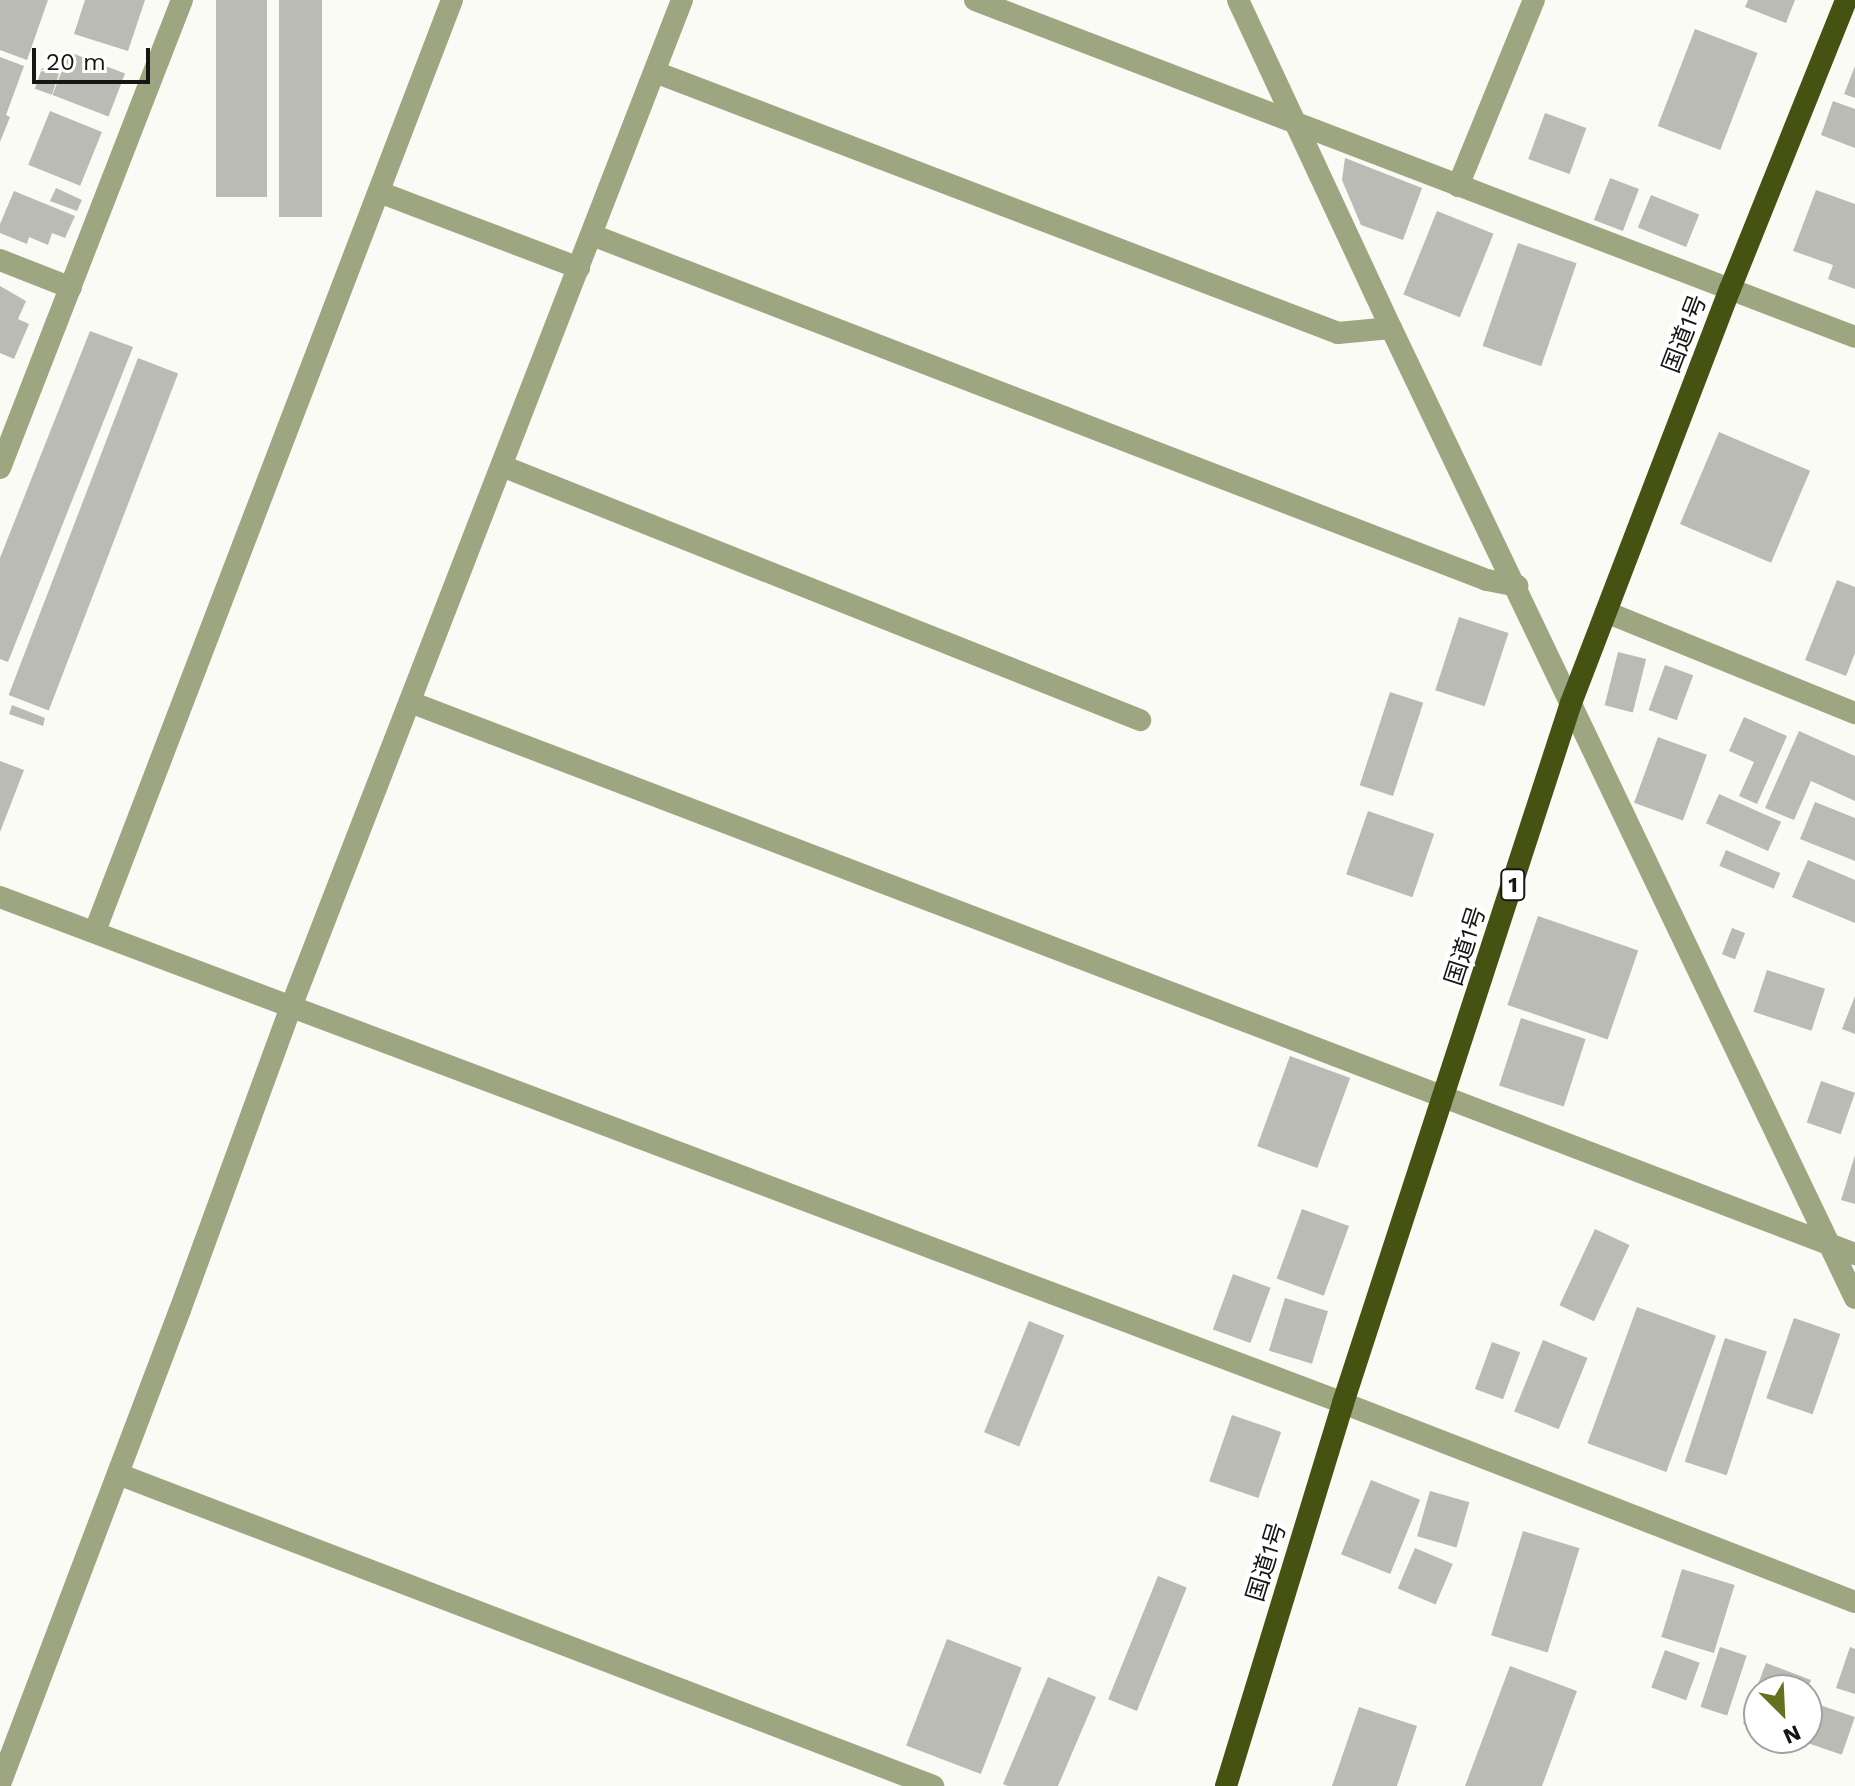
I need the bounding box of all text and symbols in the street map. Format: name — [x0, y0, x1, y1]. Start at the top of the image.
scale bar — [36, 32, 154, 82]
text: 20 m — [46, 48, 106, 76]
street label: 国道1号 — [1657, 291, 1713, 377]
road number: 1 — [1499, 867, 1527, 903]
street label: 国道1号 — [1440, 903, 1492, 989]
street label: 国道1号 — [1241, 1519, 1293, 1605]
north arrow — [1743, 1674, 1823, 1754]
text: N — [1780, 1720, 1805, 1749]

